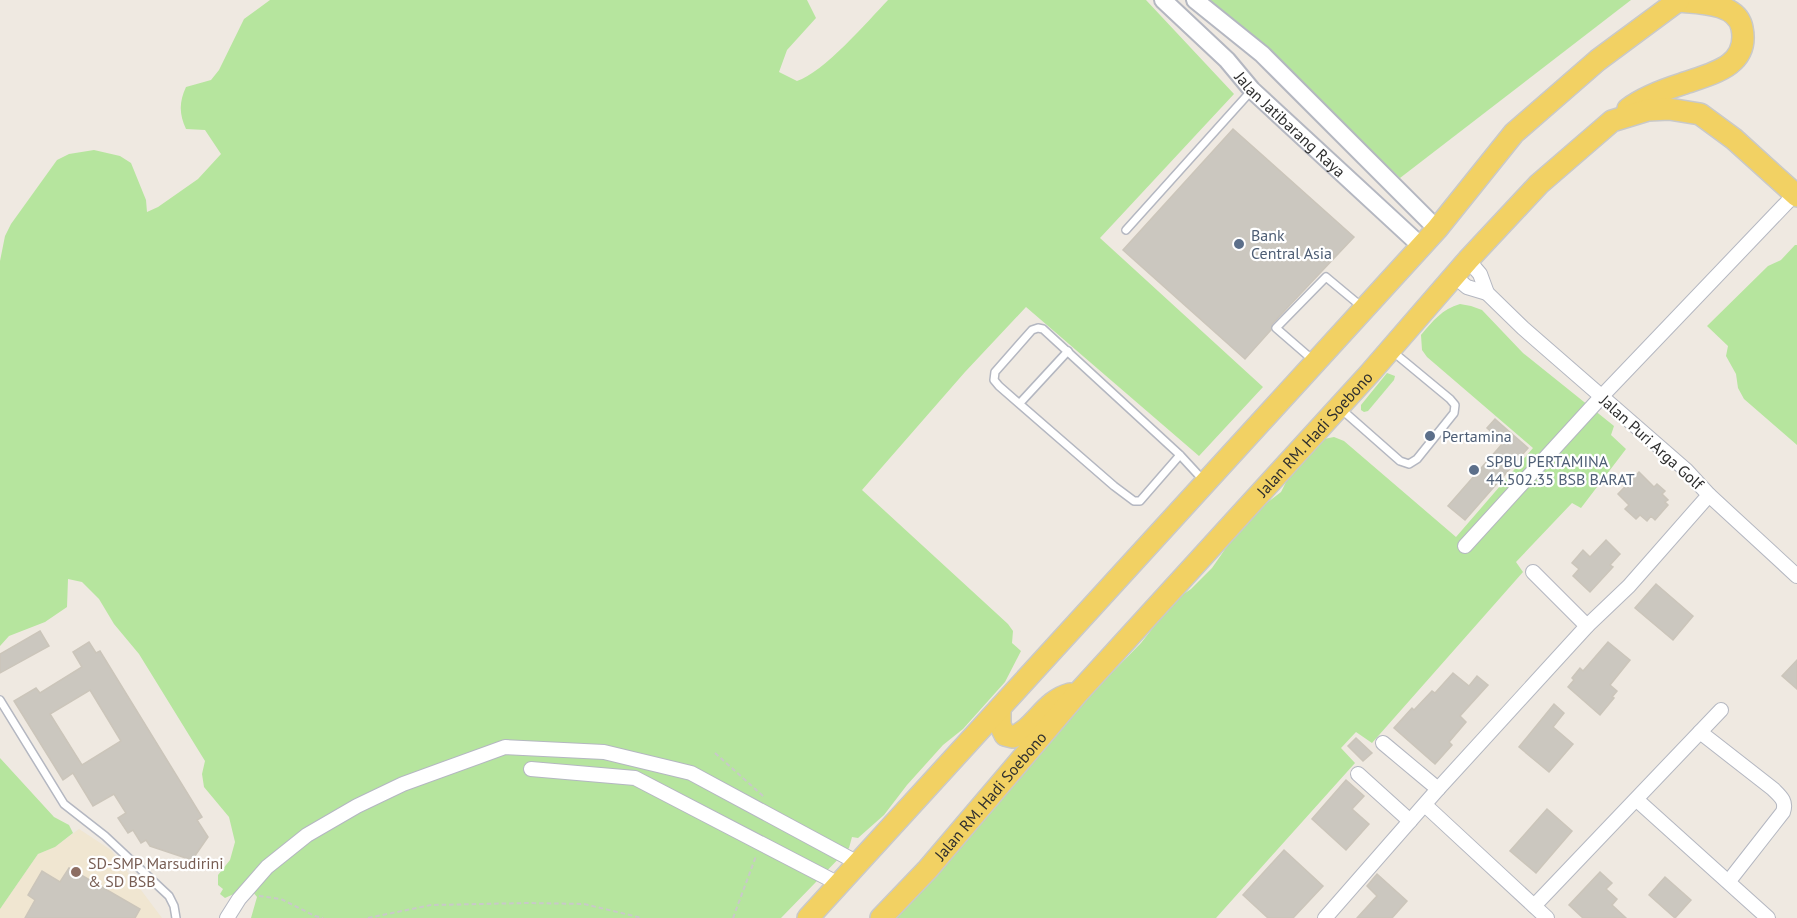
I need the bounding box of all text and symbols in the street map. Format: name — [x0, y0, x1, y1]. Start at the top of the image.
street label: Jalan Jatibarang Raya — [1230, 67, 1350, 181]
place label: Bank Central Asia — [1251, 225, 1332, 263]
marker: Bank Central Asia — [1232, 237, 1246, 251]
street label: Jalan RM. Hadi Soebono — [1252, 367, 1377, 501]
street label: Jalan Puri Arga Golf — [1595, 390, 1709, 494]
place label: Pertamina — [1442, 426, 1512, 446]
marker: Pertamina — [1423, 429, 1437, 443]
place label: SPBU PERTAMINA 44.502.35 BSB BARAT — [1486, 451, 1635, 489]
marker: SPBU PERTAMINA 44.502.35 BSB BARAT — [1467, 463, 1481, 477]
street label: Jalan RM. Hadi Soebono — [929, 727, 1051, 865]
place label: SD-SMP Marsudirini & SD BSB — [88, 853, 224, 891]
marker: SD-SMP Marsudirini & SD BSB — [69, 865, 83, 879]

